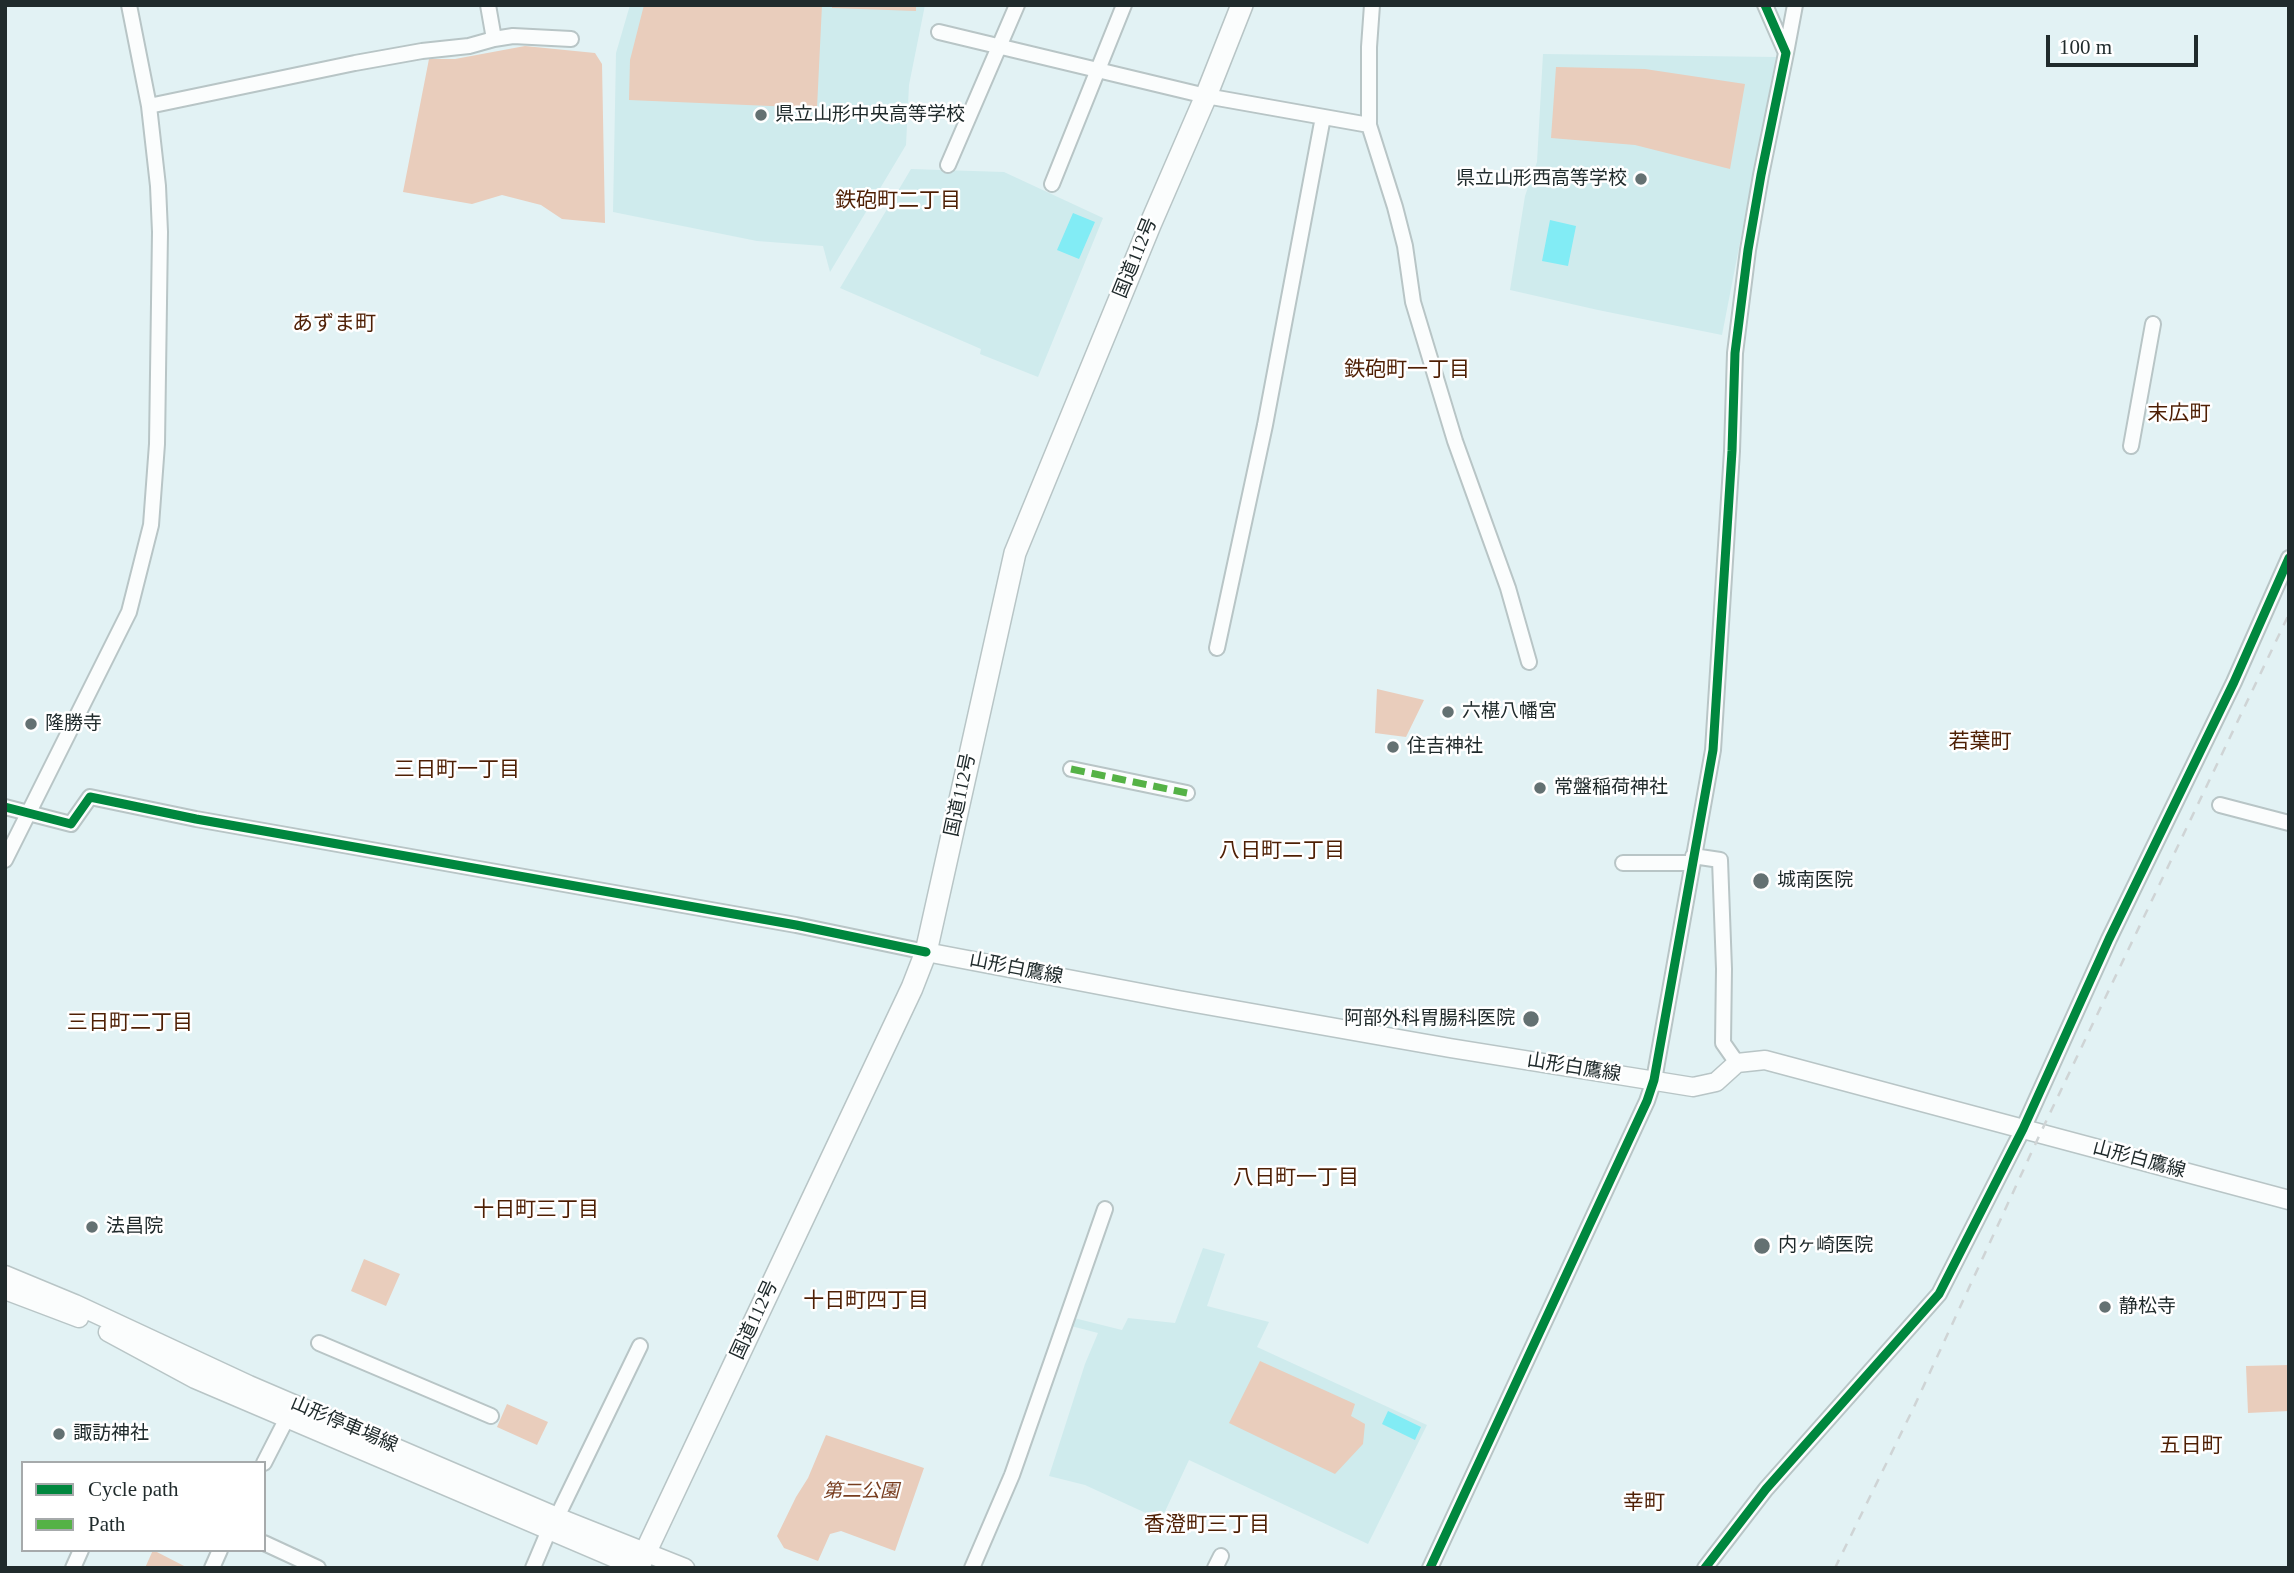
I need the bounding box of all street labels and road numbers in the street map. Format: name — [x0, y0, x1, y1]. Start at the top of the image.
street label: 国道112号 — [1110, 214, 1162, 302]
street label: 国道112号 — [941, 751, 981, 839]
street label: 山形白鷹線 — [967, 949, 1065, 989]
street label: 山形白鷹線 — [1525, 1049, 1623, 1087]
street label: 山形白鷹線 — [2090, 1137, 2188, 1183]
street label: 国道112号 — [727, 1277, 783, 1363]
street label: 山形停車場線 — [287, 1392, 401, 1458]

